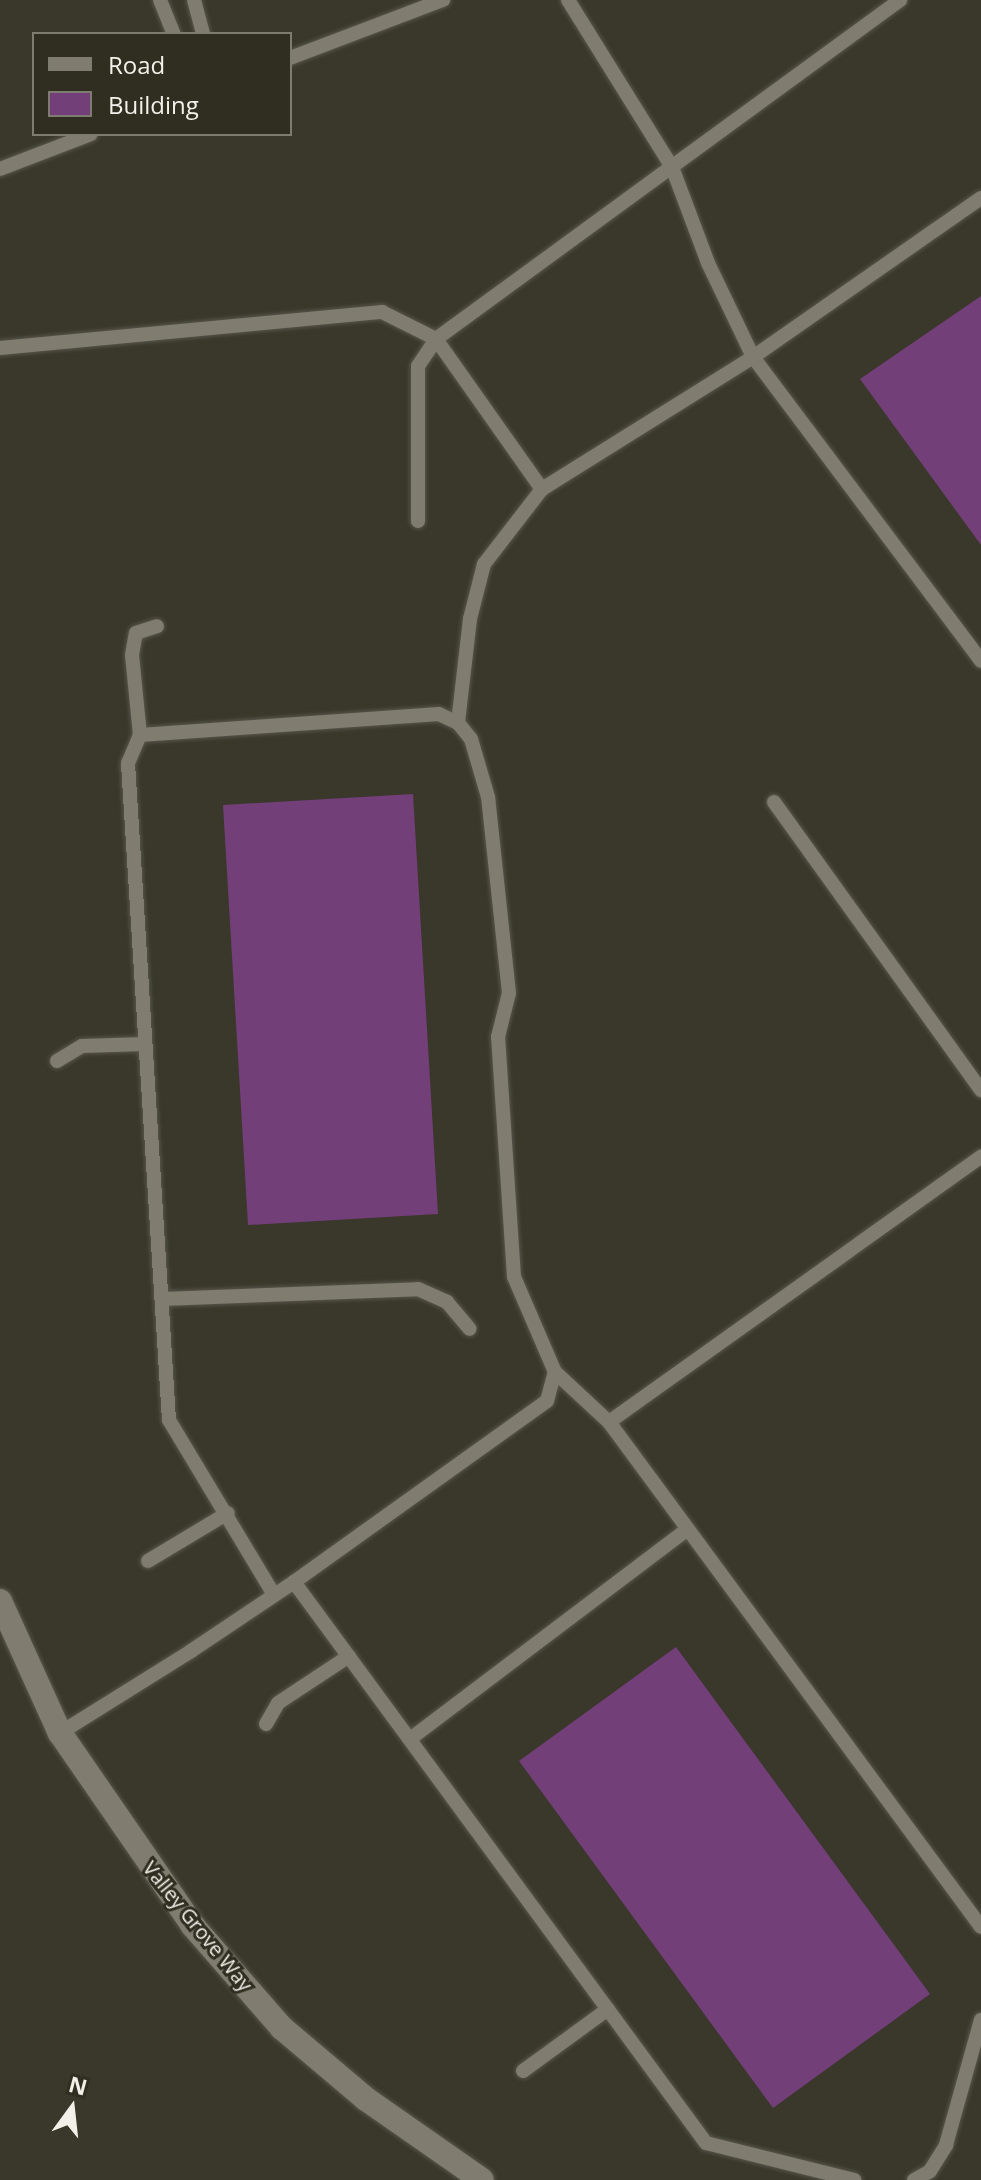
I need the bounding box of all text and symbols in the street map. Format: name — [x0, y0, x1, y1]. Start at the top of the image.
legend — [32, 32, 292, 136]
text: Road — [108, 48, 165, 81]
text: Building — [108, 88, 199, 121]
street label: Valley Grove Way — [138, 1856, 258, 1996]
north arrow — [32, 2068, 112, 2148]
text: N — [66, 2068, 91, 2102]

